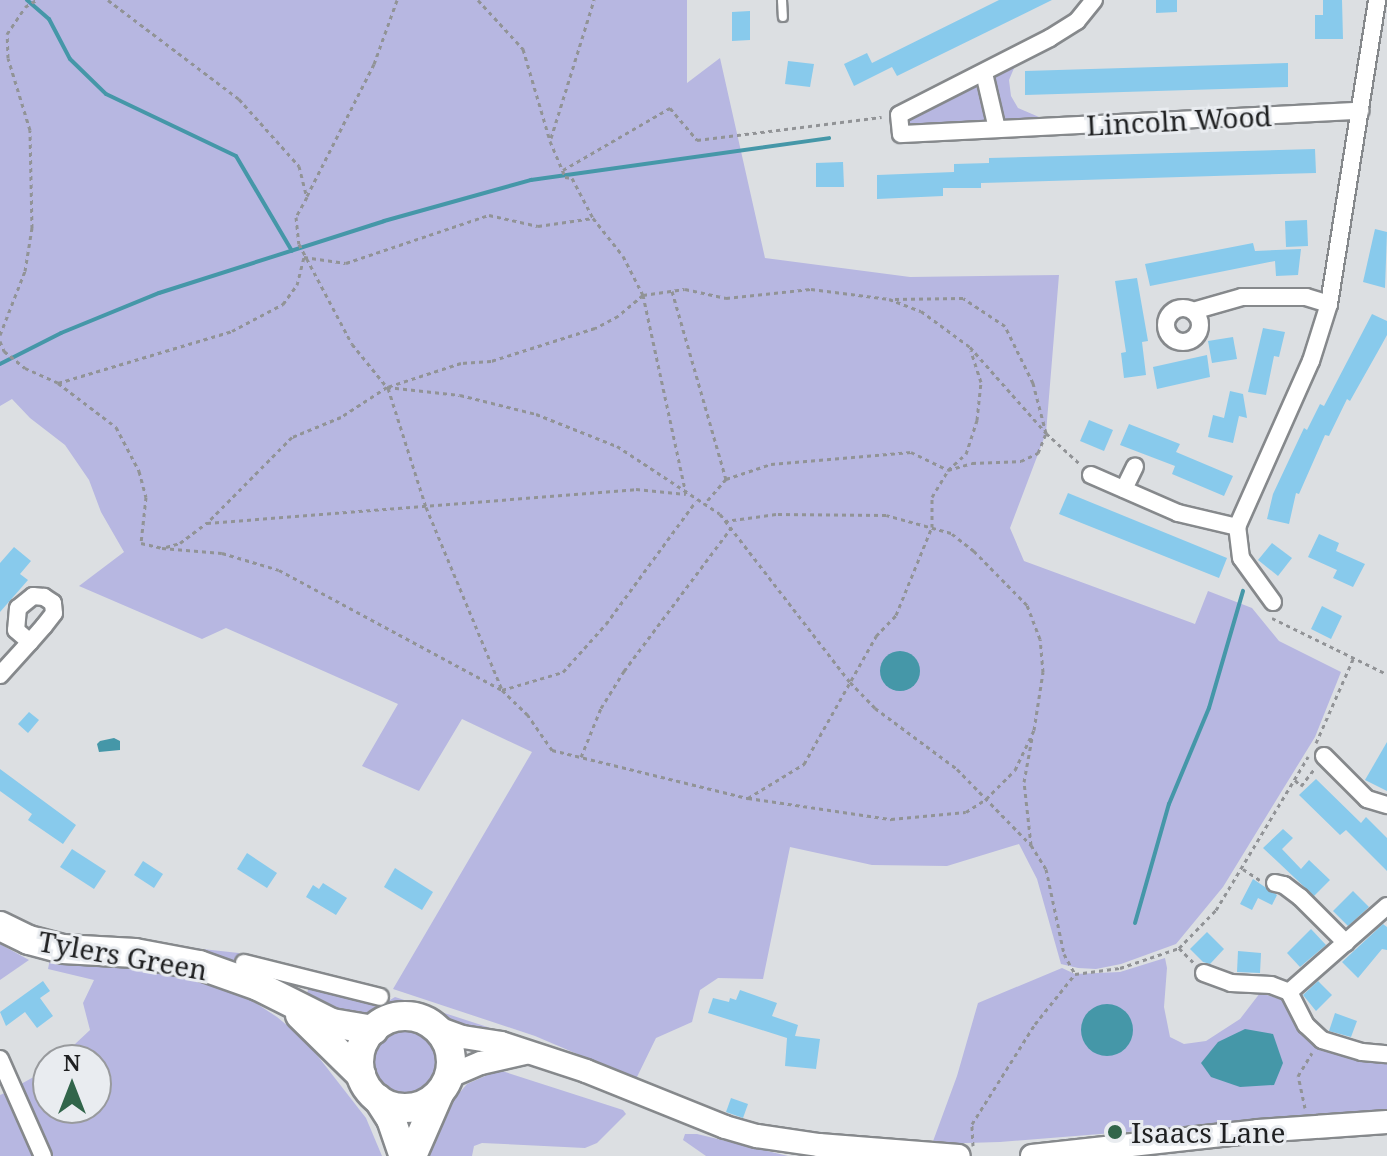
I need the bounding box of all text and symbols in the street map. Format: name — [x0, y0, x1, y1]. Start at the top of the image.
street label: Lincoln Wood — [1085, 98, 1273, 142]
street label: Tylers Green — [36, 924, 210, 986]
north arrow — [32, 1044, 112, 1124]
text: N — [63, 1047, 81, 1077]
place label: Isaacs Lane — [1131, 1115, 1285, 1149]
marker: Isaacs Lane — [1106, 1123, 1124, 1141]

